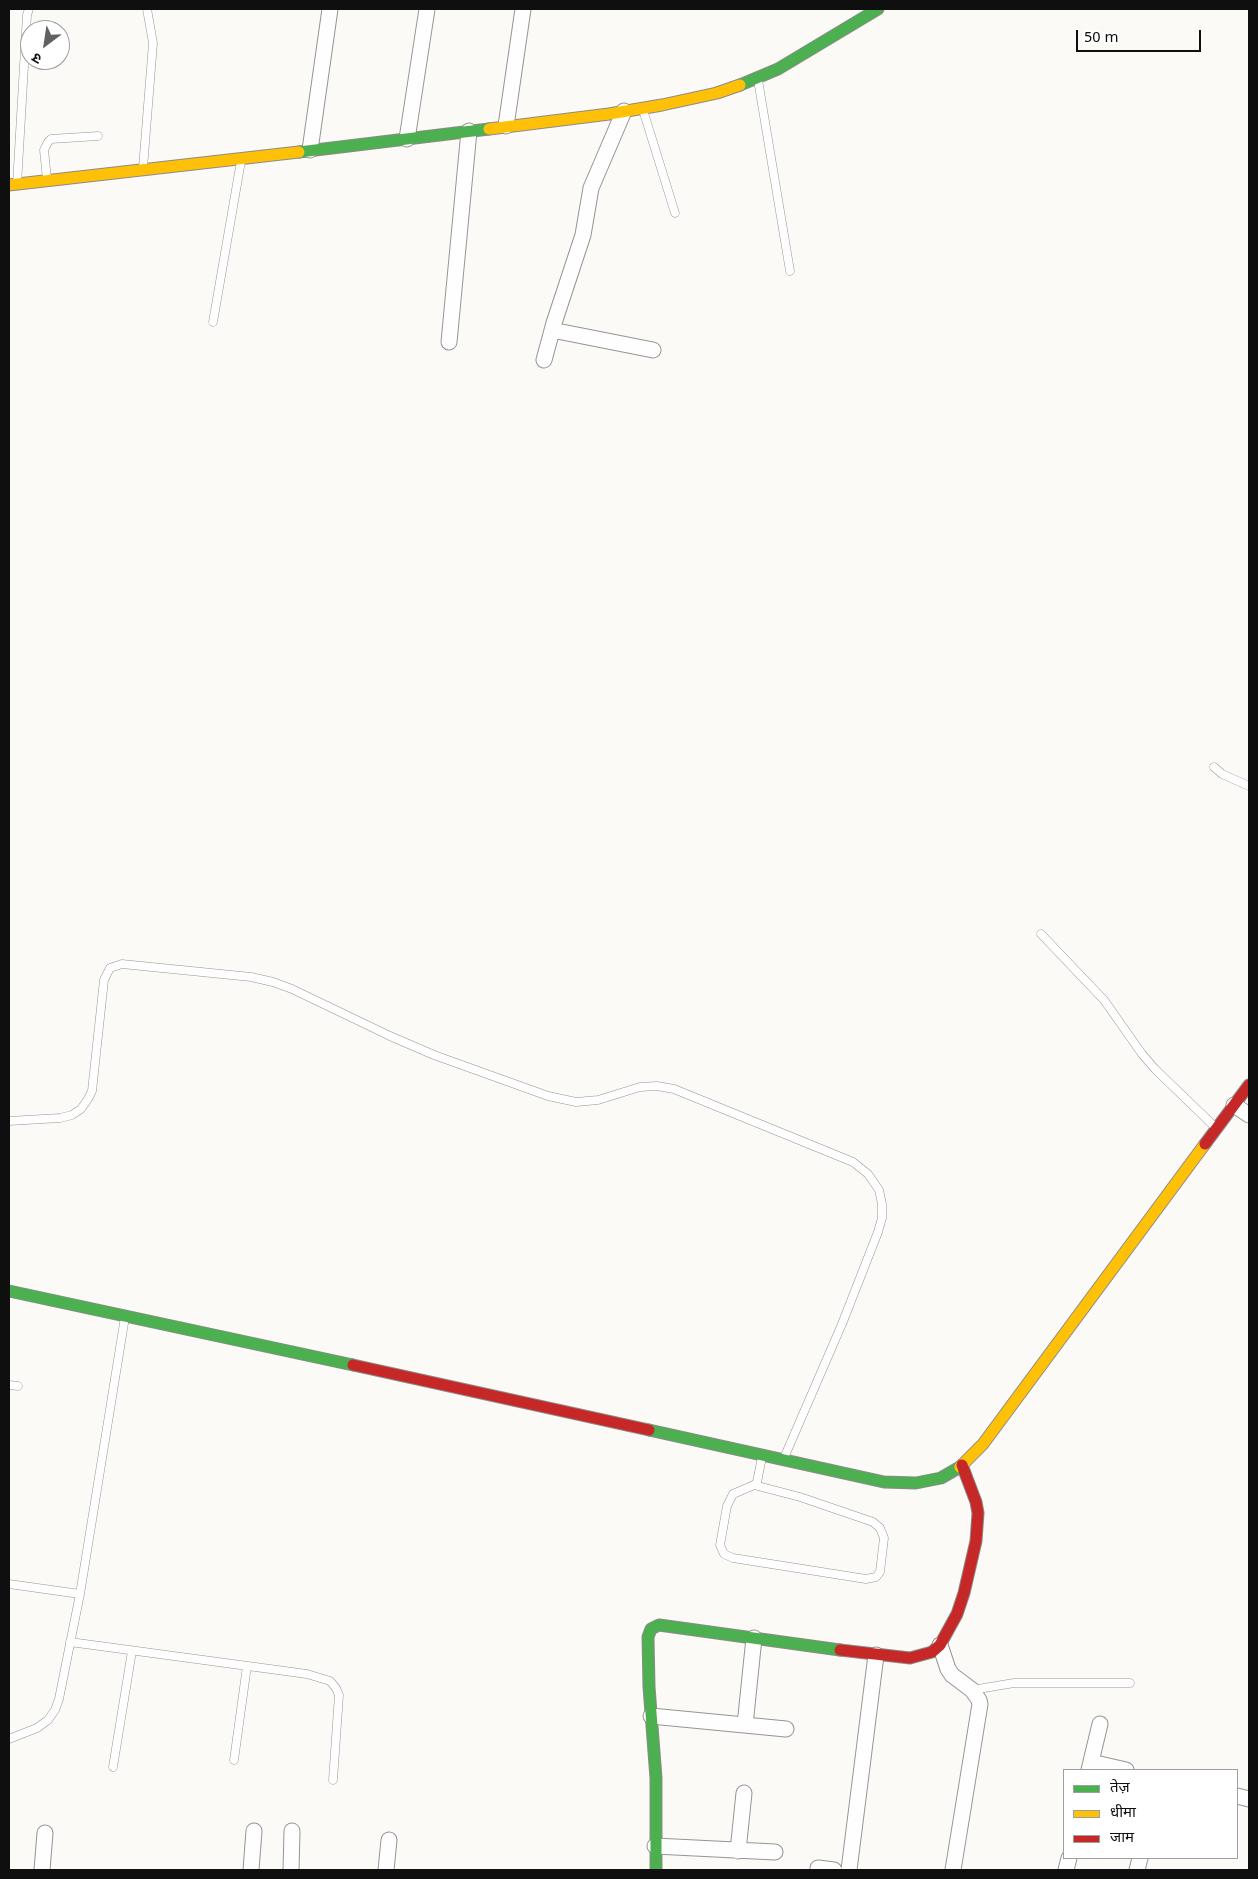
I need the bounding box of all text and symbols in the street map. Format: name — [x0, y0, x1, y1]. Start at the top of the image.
north arrow — [20, 20, 70, 70]
scale bar — [1078, 20, 1203, 52]
text: 50 m — [1084, 29, 1118, 48]
text: उ — [29, 47, 46, 68]
legend — [1063, 1769, 1238, 1859]
text: तेज़ — [1110, 1779, 1130, 1798]
text: धीमा — [1110, 1804, 1136, 1823]
text: जाम — [1110, 1829, 1134, 1848]

